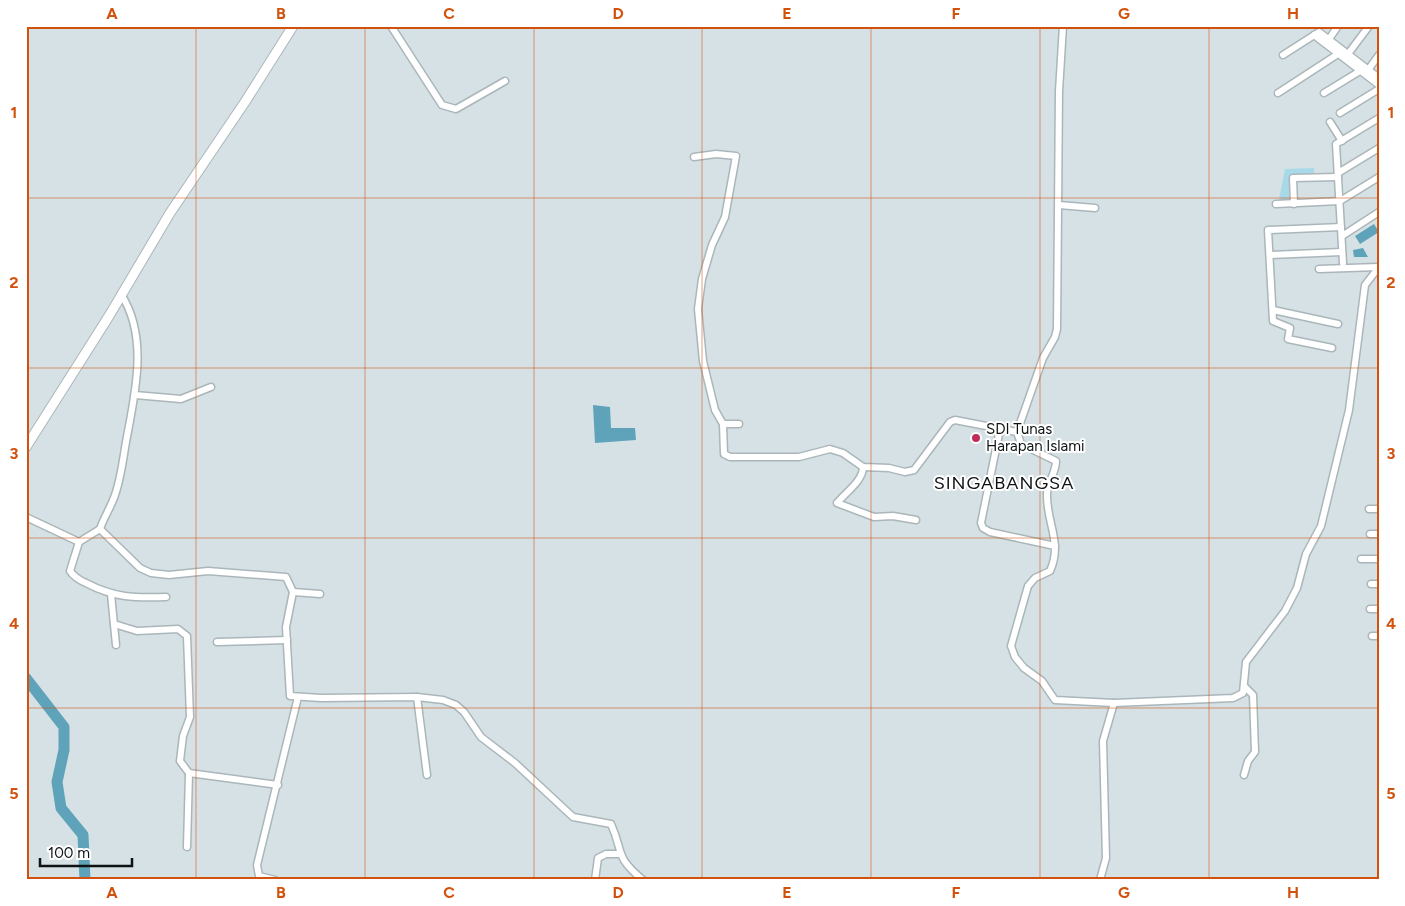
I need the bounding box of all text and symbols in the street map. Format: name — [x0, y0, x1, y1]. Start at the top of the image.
text: A — [106, 4, 118, 23]
text: B — [276, 4, 286, 23]
text: C — [443, 4, 455, 23]
text: D — [612, 4, 624, 23]
text: E — [782, 4, 792, 23]
text: F — [952, 4, 961, 23]
text: G — [1118, 4, 1130, 23]
text: H — [1287, 4, 1299, 23]
text: 1 — [11, 103, 17, 122]
text: 1 — [1388, 103, 1394, 122]
text: 2 — [9, 273, 19, 292]
text: 2 — [1386, 273, 1396, 292]
place label: SDI Tunas Harapan Islami — [986, 420, 1084, 455]
marker: SDI Tunas Harapan Islami — [970, 432, 982, 444]
text: 3 — [10, 444, 19, 463]
text: 3 — [1387, 444, 1396, 463]
district label: SINGABANGSA — [934, 472, 1074, 494]
text: 4 — [9, 614, 19, 633]
text: 4 — [1386, 614, 1396, 633]
text: 5 — [9, 784, 19, 803]
text: 5 — [1386, 784, 1396, 803]
scale bar — [40, 836, 132, 868]
text: 100 m — [48, 844, 90, 862]
text: A — [106, 883, 118, 902]
text: B — [276, 883, 286, 902]
text: C — [443, 883, 455, 902]
text: D — [612, 883, 624, 902]
text: E — [782, 883, 792, 902]
text: F — [952, 883, 961, 902]
text: G — [1118, 883, 1130, 902]
text: H — [1287, 883, 1299, 902]

